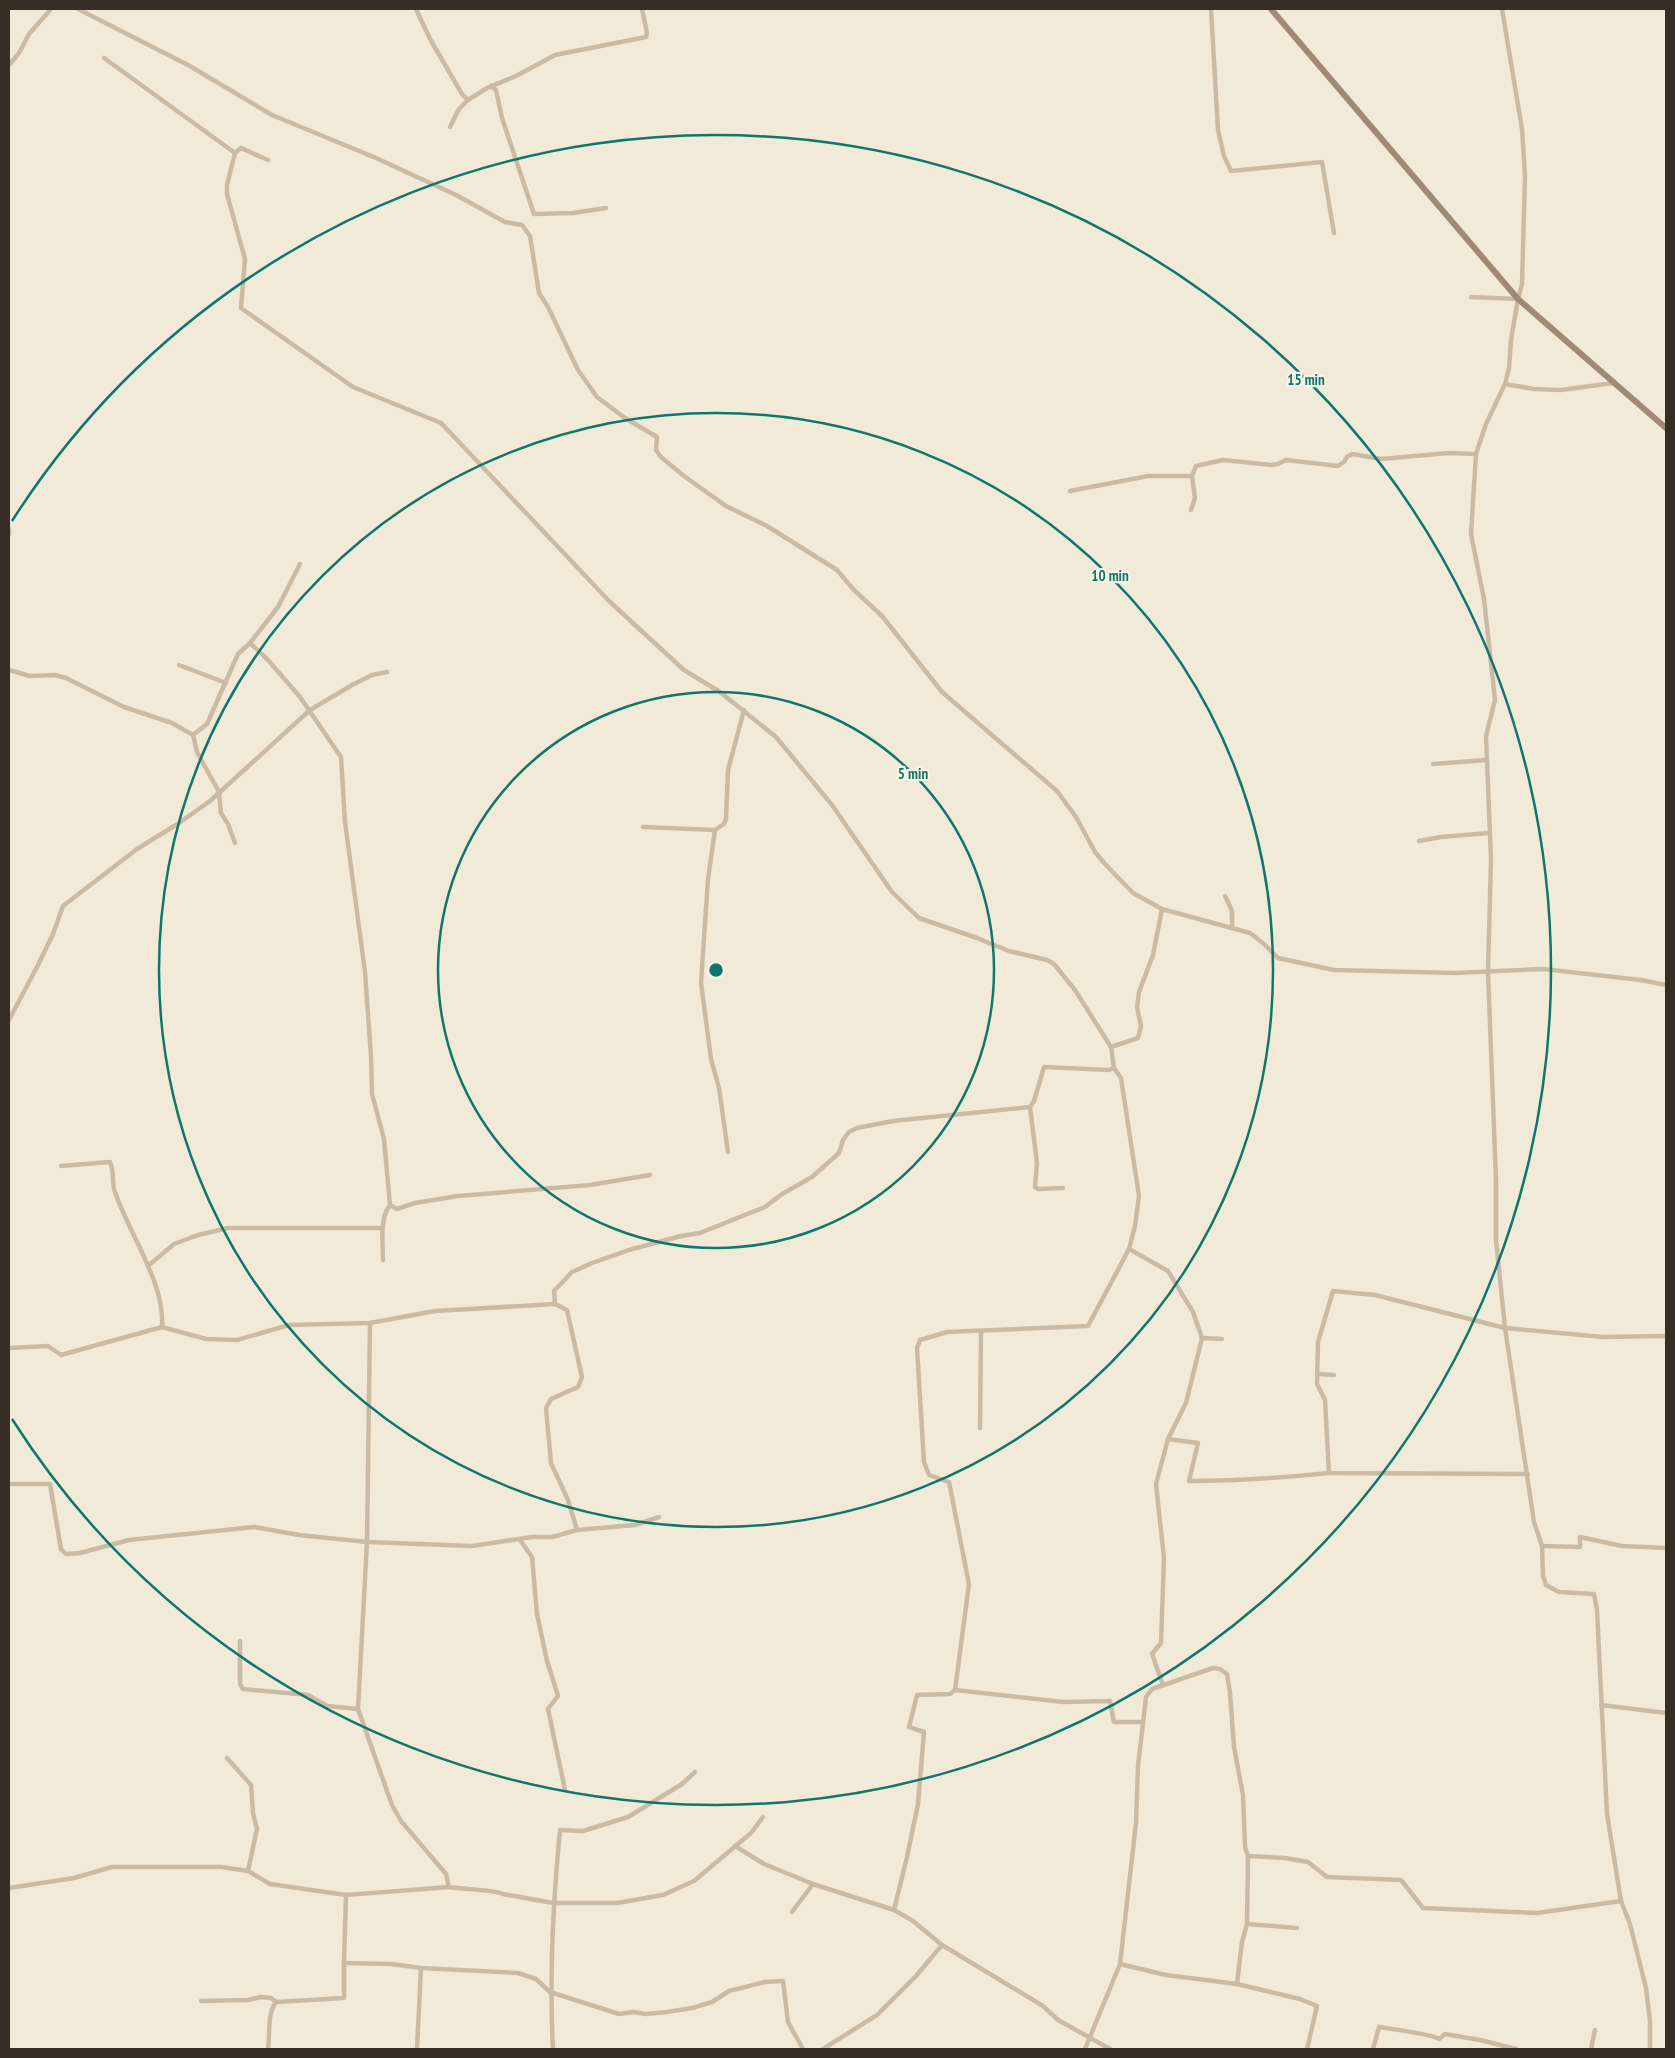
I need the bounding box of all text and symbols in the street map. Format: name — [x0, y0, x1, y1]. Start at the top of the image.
text: 15 min — [1287, 370, 1325, 389]
text: 10 min — [1091, 566, 1129, 585]
text: 5 min — [898, 764, 928, 783]
centre of rings — [707, 961, 725, 979]

